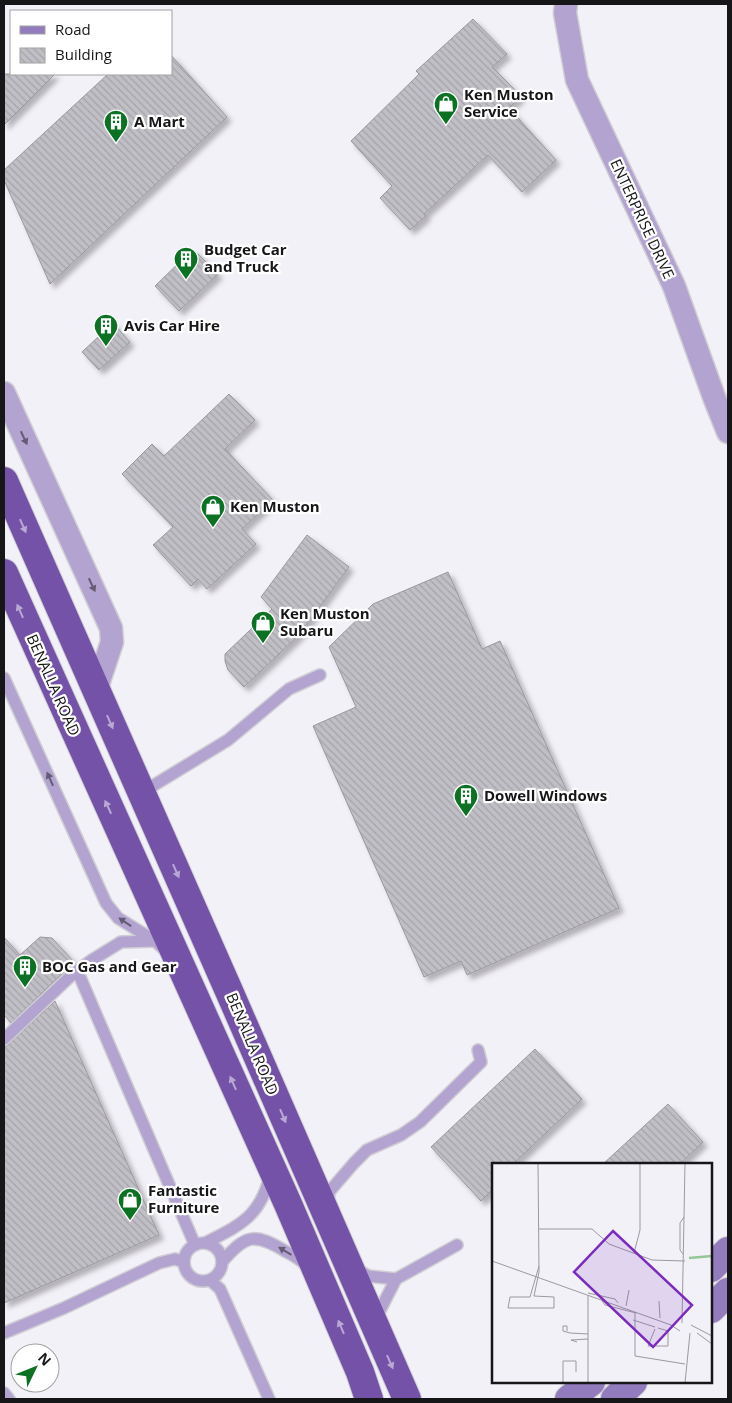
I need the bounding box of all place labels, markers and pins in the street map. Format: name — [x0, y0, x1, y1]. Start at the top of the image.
place label: Ken Muston Service — [464, 84, 554, 121]
shop icon: Ken Muston Service — [433, 91, 459, 125]
building icon: A Mart — [103, 109, 129, 143]
place label: A Mart — [134, 111, 185, 131]
place label: Budget Car and Truck — [204, 239, 287, 276]
building icon: Budget Car and Truck — [173, 246, 199, 280]
building icon: Avis Car Hire — [93, 313, 119, 347]
place label: Avis Car Hire — [124, 315, 220, 335]
shop icon: Ken Muston — [200, 494, 226, 528]
place label: Ken Muston — [230, 496, 320, 516]
place label: Ken Muston Subaru — [280, 603, 370, 640]
shop icon: Ken Muston Subaru — [250, 610, 276, 644]
building icon: Dowell Windows — [453, 783, 479, 817]
place label: Dowell Windows — [484, 785, 607, 805]
building icon: BOC Gas and Gear — [12, 954, 38, 988]
place label: BOC Gas and Gear — [42, 956, 177, 976]
place label: Fantastic Furniture — [148, 1180, 220, 1217]
shop icon: Fantastic Furniture — [117, 1187, 143, 1221]

